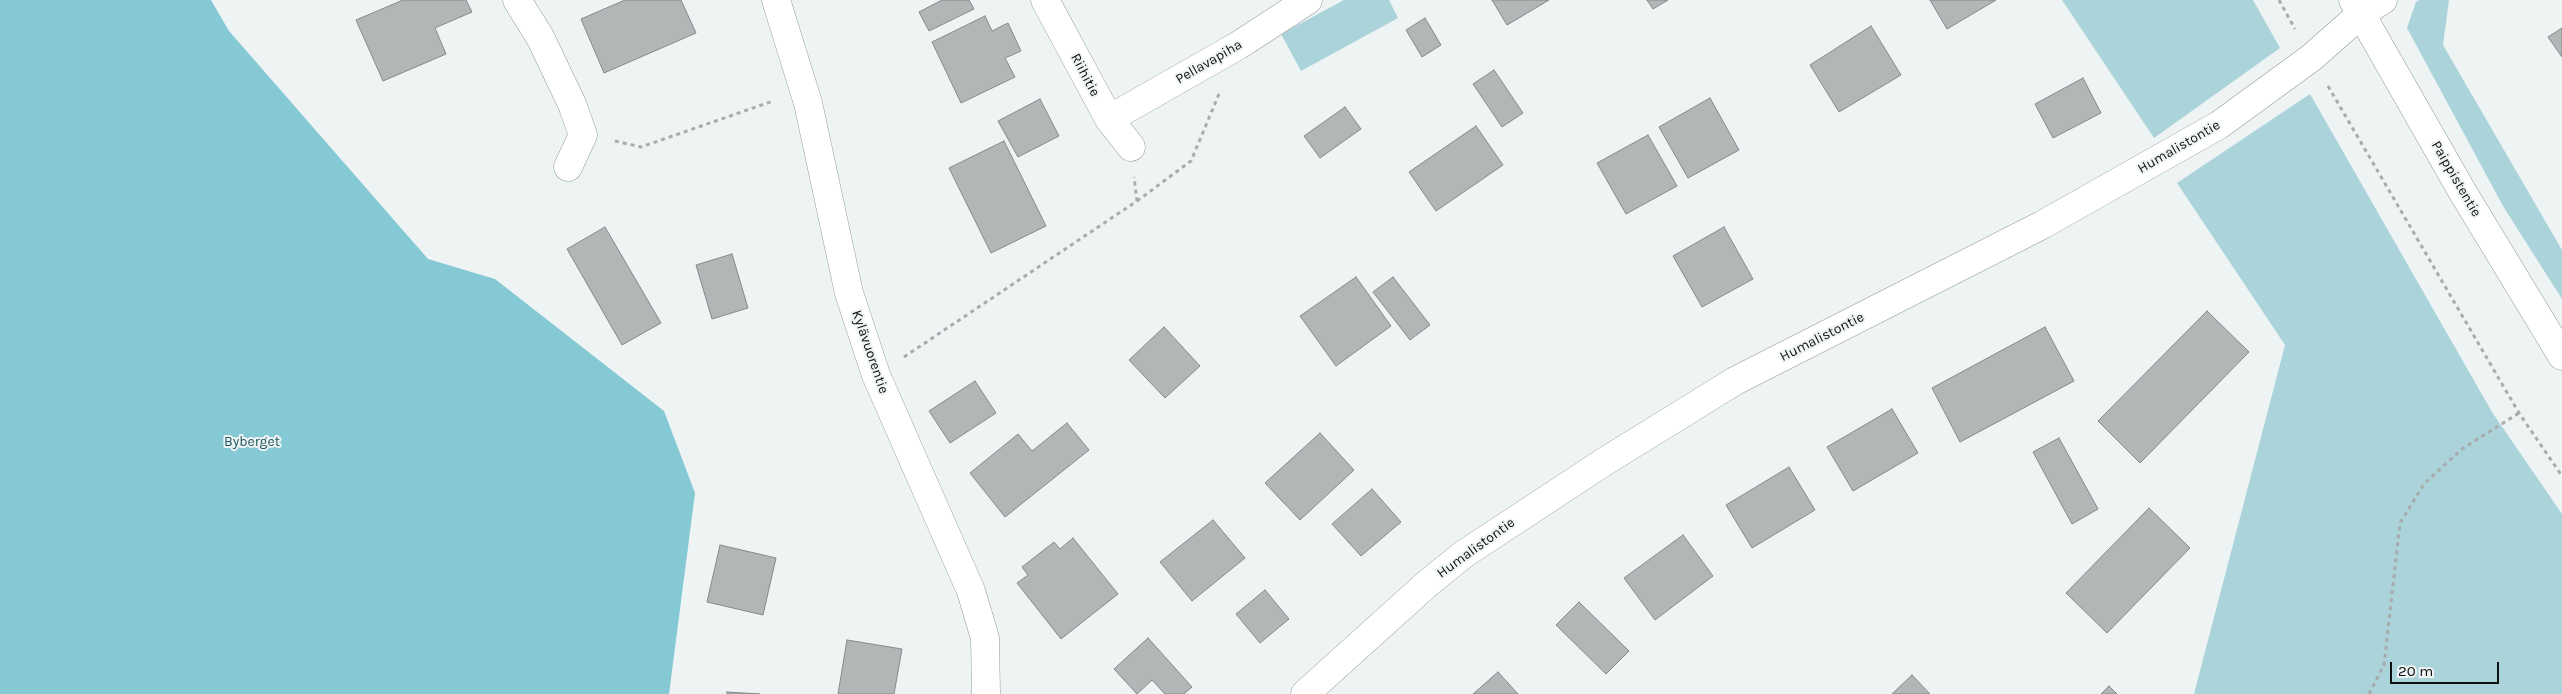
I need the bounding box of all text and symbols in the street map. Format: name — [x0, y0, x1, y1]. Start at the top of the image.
street label: Pellavapiha — [1173, 36, 1245, 88]
street label: Riihitie — [1067, 51, 1103, 99]
street label: Humalistontie — [2135, 117, 2223, 177]
street label: Paippistentie — [2427, 138, 2485, 220]
street label: Kylävuorentie — [848, 308, 892, 396]
street label: Humalistontie — [1777, 309, 1867, 365]
park label: Byberget — [224, 434, 280, 450]
street label: Humalistontie — [1434, 514, 1518, 582]
scale bar — [2392, 652, 2501, 684]
text: 20 m — [2398, 662, 2433, 680]

